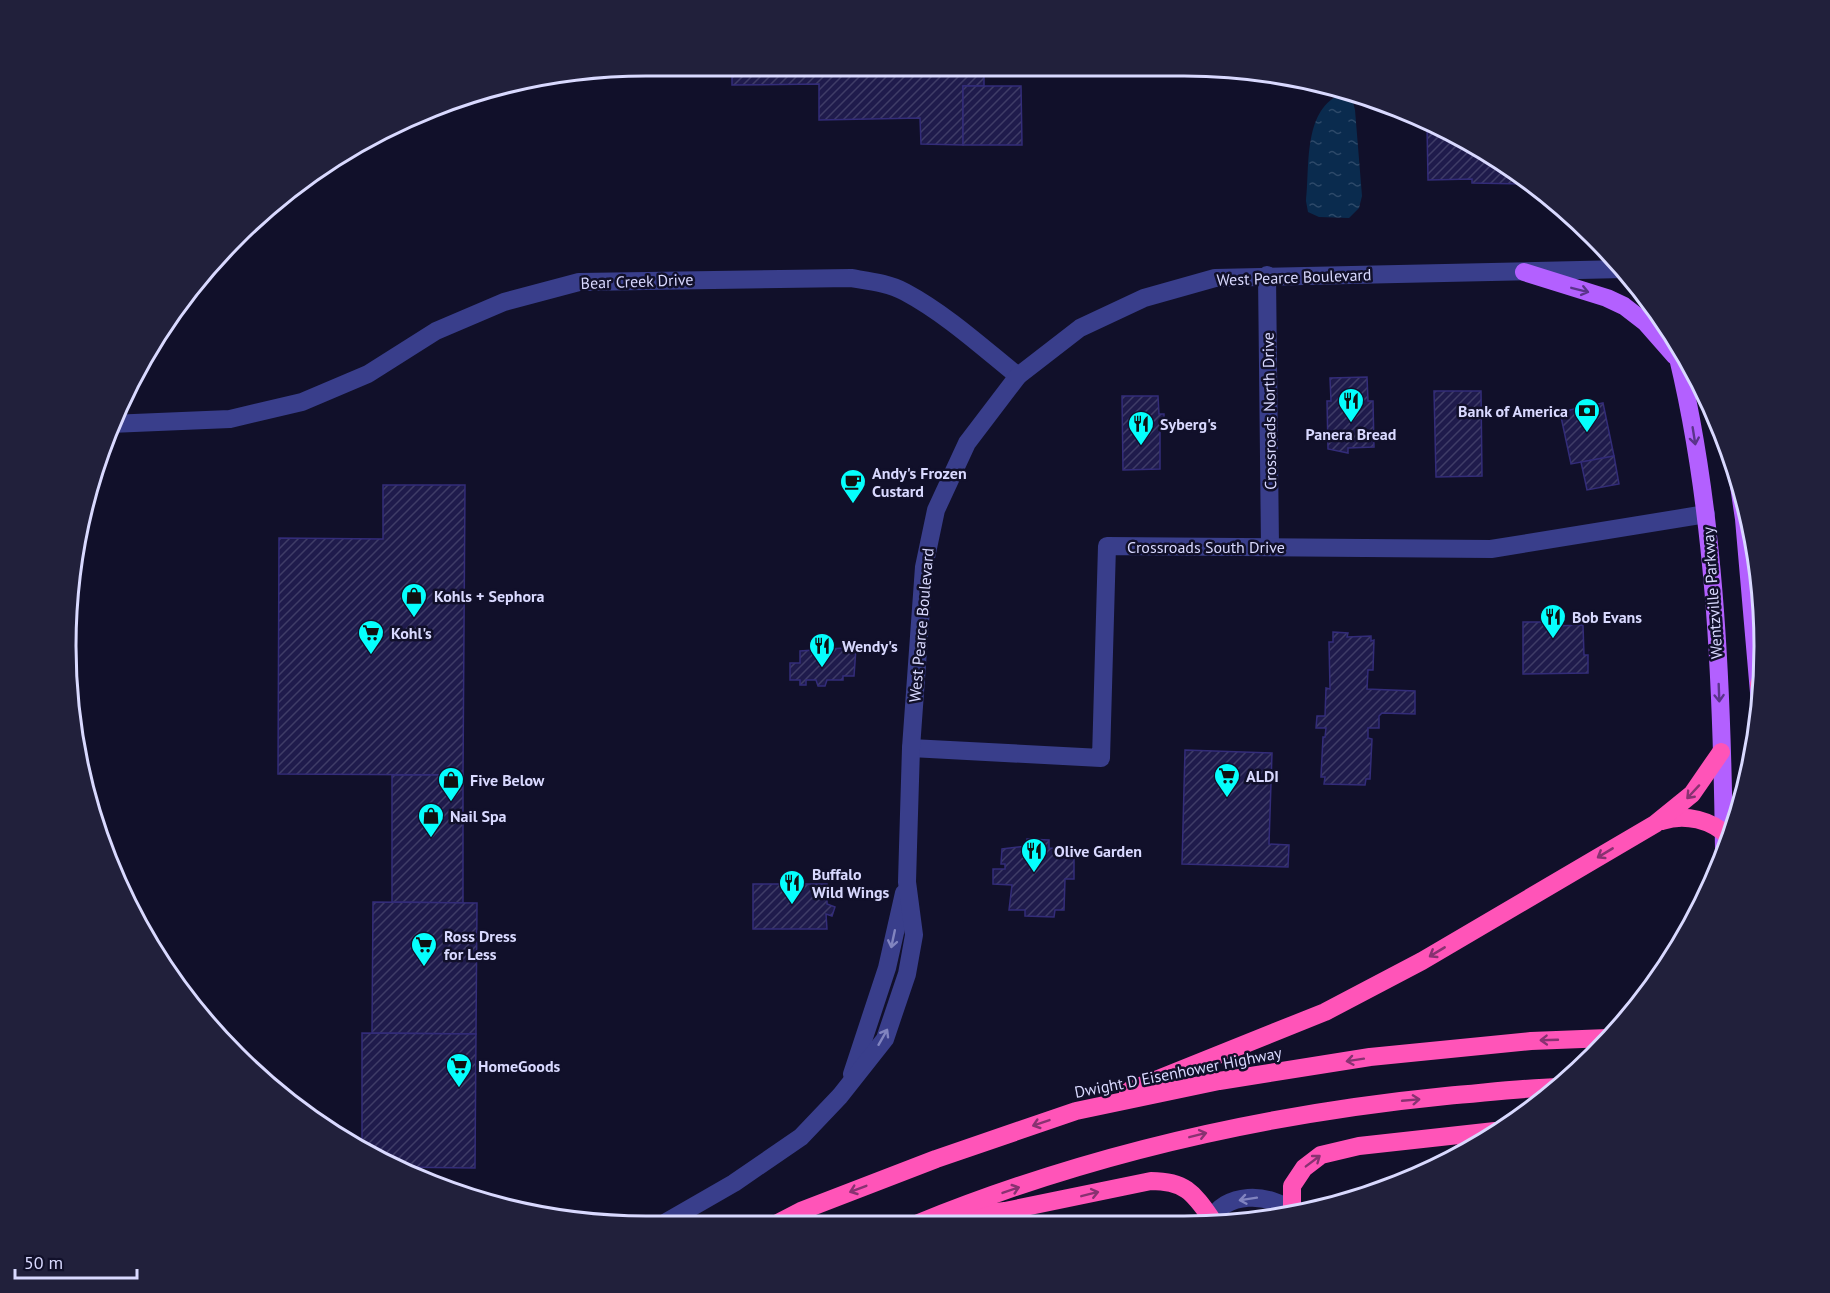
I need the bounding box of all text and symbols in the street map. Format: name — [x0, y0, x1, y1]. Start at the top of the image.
street label: West Pearce Boulevard — [1216, 264, 1372, 290]
street label: Bear Creek Drive — [580, 269, 694, 293]
one-way arrow — [1570, 284, 1589, 296]
street label: Crossroads North Drive — [1258, 332, 1280, 490]
restaurant icon: Panera Bread — [1336, 386, 1366, 424]
bank icon: Bank of America — [1572, 396, 1602, 434]
place label: Bank of America — [1458, 401, 1568, 421]
restaurant icon: Syberg's — [1126, 409, 1156, 447]
place label: Syberg's — [1160, 414, 1217, 434]
place label: Panera Bread — [1306, 424, 1396, 444]
one-way arrow — [1689, 426, 1700, 445]
place label: Andy's Frozen Custard — [872, 463, 967, 501]
cafe icon: Andy's Frozen Custard — [838, 467, 868, 505]
street label: Wentzville Parkway — [1697, 526, 1727, 660]
street label: Crossroads South Drive — [1127, 537, 1285, 557]
street label: West Pearce Boulevard — [904, 547, 938, 703]
shop icon: Kohls + Sephora — [399, 581, 429, 619]
place label: Kohls + Sephora — [434, 586, 545, 606]
restaurant icon: Bob Evans — [1538, 602, 1568, 640]
place label: Bob Evans — [1572, 607, 1642, 627]
supermarket icon: Kohl's — [356, 618, 386, 656]
place label: Kohl's — [391, 623, 432, 643]
restaurant icon: Wendy's — [807, 631, 837, 669]
place label: Wendy's — [842, 636, 898, 656]
one-way arrow — [1713, 682, 1725, 702]
supermarket icon: ALDI — [1212, 761, 1242, 799]
shop icon: Five Below — [436, 765, 466, 803]
place label: ALDI — [1246, 766, 1279, 786]
place label: Five Below — [470, 770, 545, 790]
one-way arrow — [1686, 785, 1700, 800]
shop icon: Nail Spa — [416, 801, 446, 839]
place label: Nail Spa — [450, 806, 507, 826]
restaurant icon: Olive Garden — [1019, 836, 1049, 874]
place label: Olive Garden — [1054, 841, 1142, 861]
one-way arrow — [1597, 848, 1614, 860]
place label: Buffalo Wild Wings — [812, 864, 889, 902]
restaurant icon: Buffalo Wild Wings — [777, 868, 807, 906]
place label: Ross Dress for Less — [444, 926, 517, 964]
one-way arrow — [887, 929, 899, 948]
supermarket icon: Ross Dress for Less — [409, 930, 439, 968]
one-way arrow — [1429, 947, 1446, 959]
one-way arrow — [878, 1029, 890, 1046]
one-way arrow — [1540, 1035, 1560, 1046]
street label: Dwight D Eisenhower Highway — [1073, 1042, 1284, 1102]
supermarket icon: HomeGoods — [444, 1051, 474, 1089]
one-way arrow — [1346, 1054, 1366, 1065]
place label: HomeGoods — [478, 1056, 561, 1076]
one-way arrow — [1400, 1094, 1420, 1105]
one-way arrow — [1032, 1118, 1051, 1129]
one-way arrow — [1188, 1129, 1207, 1141]
one-way arrow — [1304, 1155, 1320, 1167]
one-way arrow — [1001, 1184, 1020, 1195]
one-way arrow — [849, 1185, 868, 1196]
one-way arrow — [1080, 1187, 1099, 1199]
one-way arrow — [1238, 1194, 1258, 1205]
scale bar — [15, 1242, 136, 1280]
text: 50 m — [24, 1251, 63, 1274]

